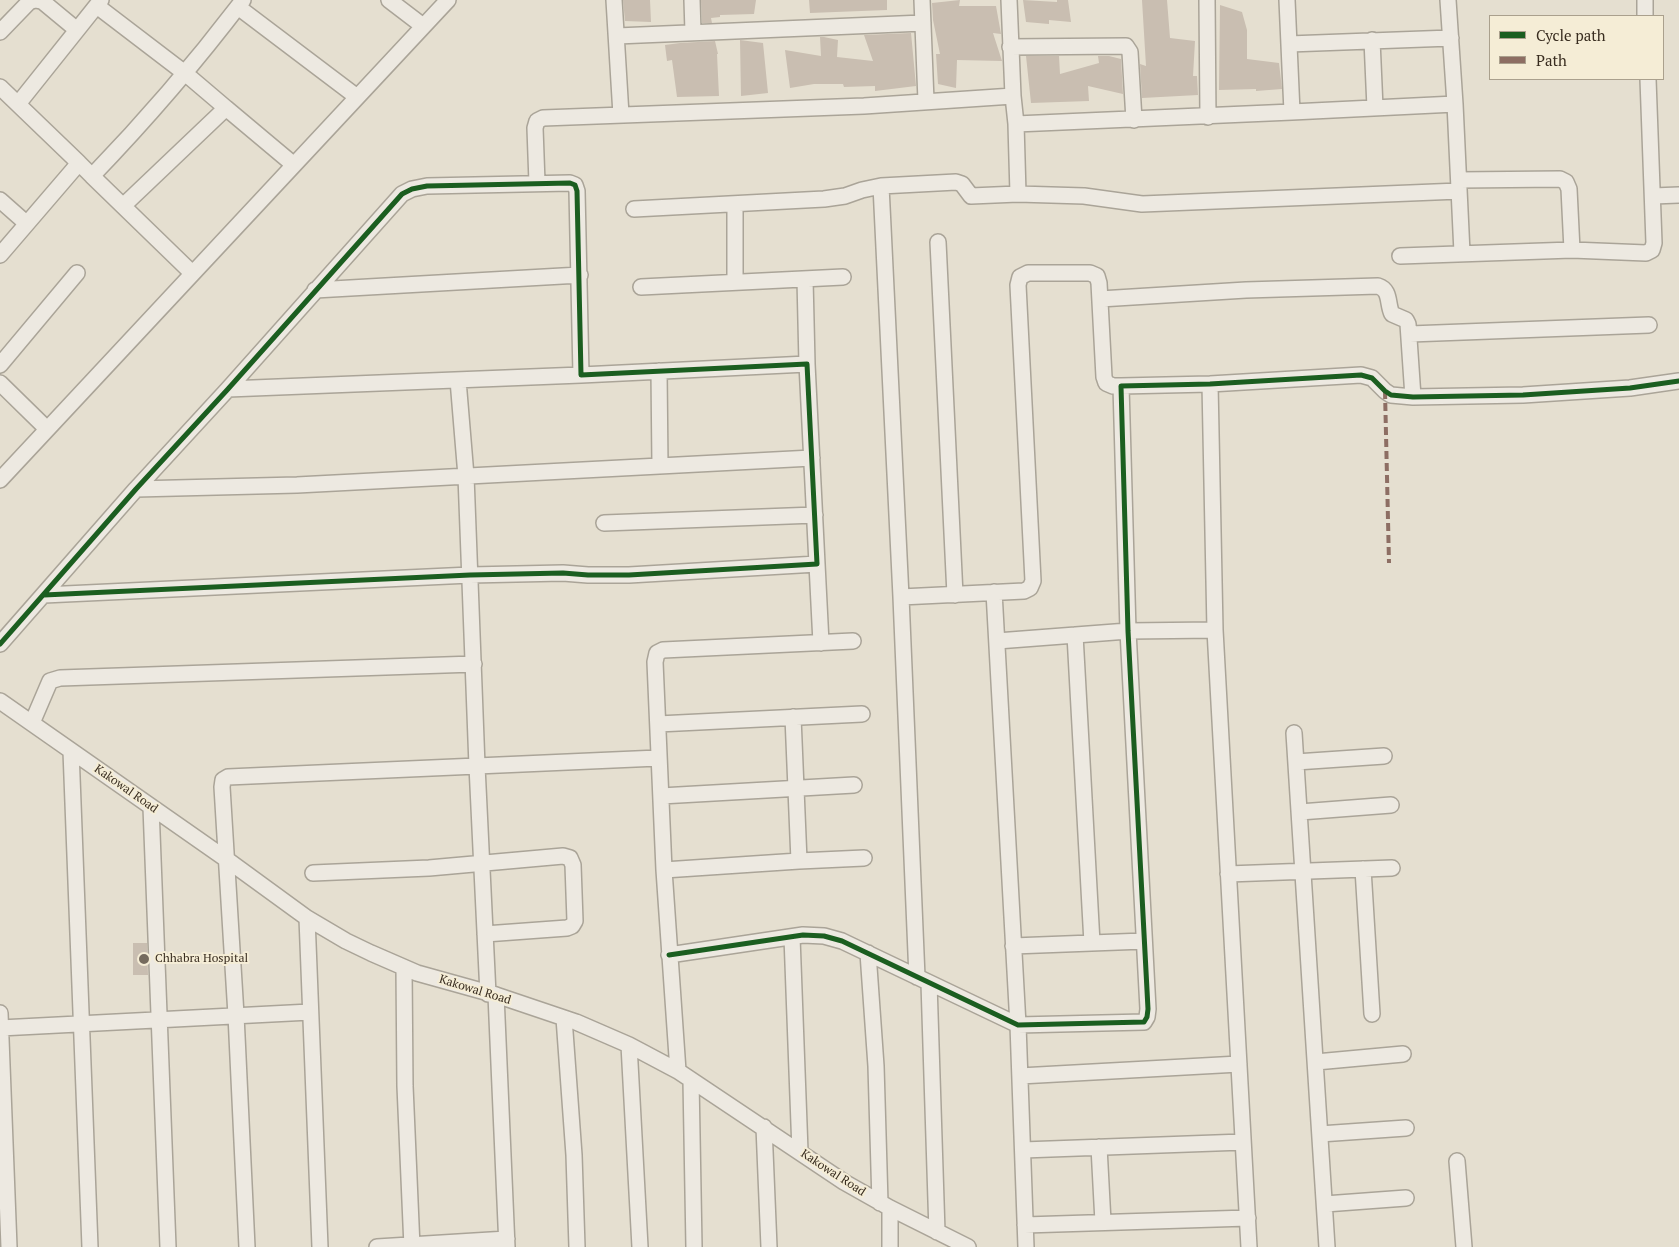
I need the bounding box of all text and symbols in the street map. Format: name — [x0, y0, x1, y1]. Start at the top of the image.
legend — [1489, 15, 1664, 80]
text: Cycle path — [1536, 25, 1606, 45]
text: Path — [1536, 50, 1567, 70]
street label: Kakowal Road — [91, 762, 161, 816]
marker: Chhabra Hospital — [137, 952, 151, 966]
place label: Chhabra Hospital — [155, 952, 248, 966]
street label: Kakowal Road — [437, 972, 513, 1008]
street label: Kakowal Road — [798, 1147, 868, 1199]

